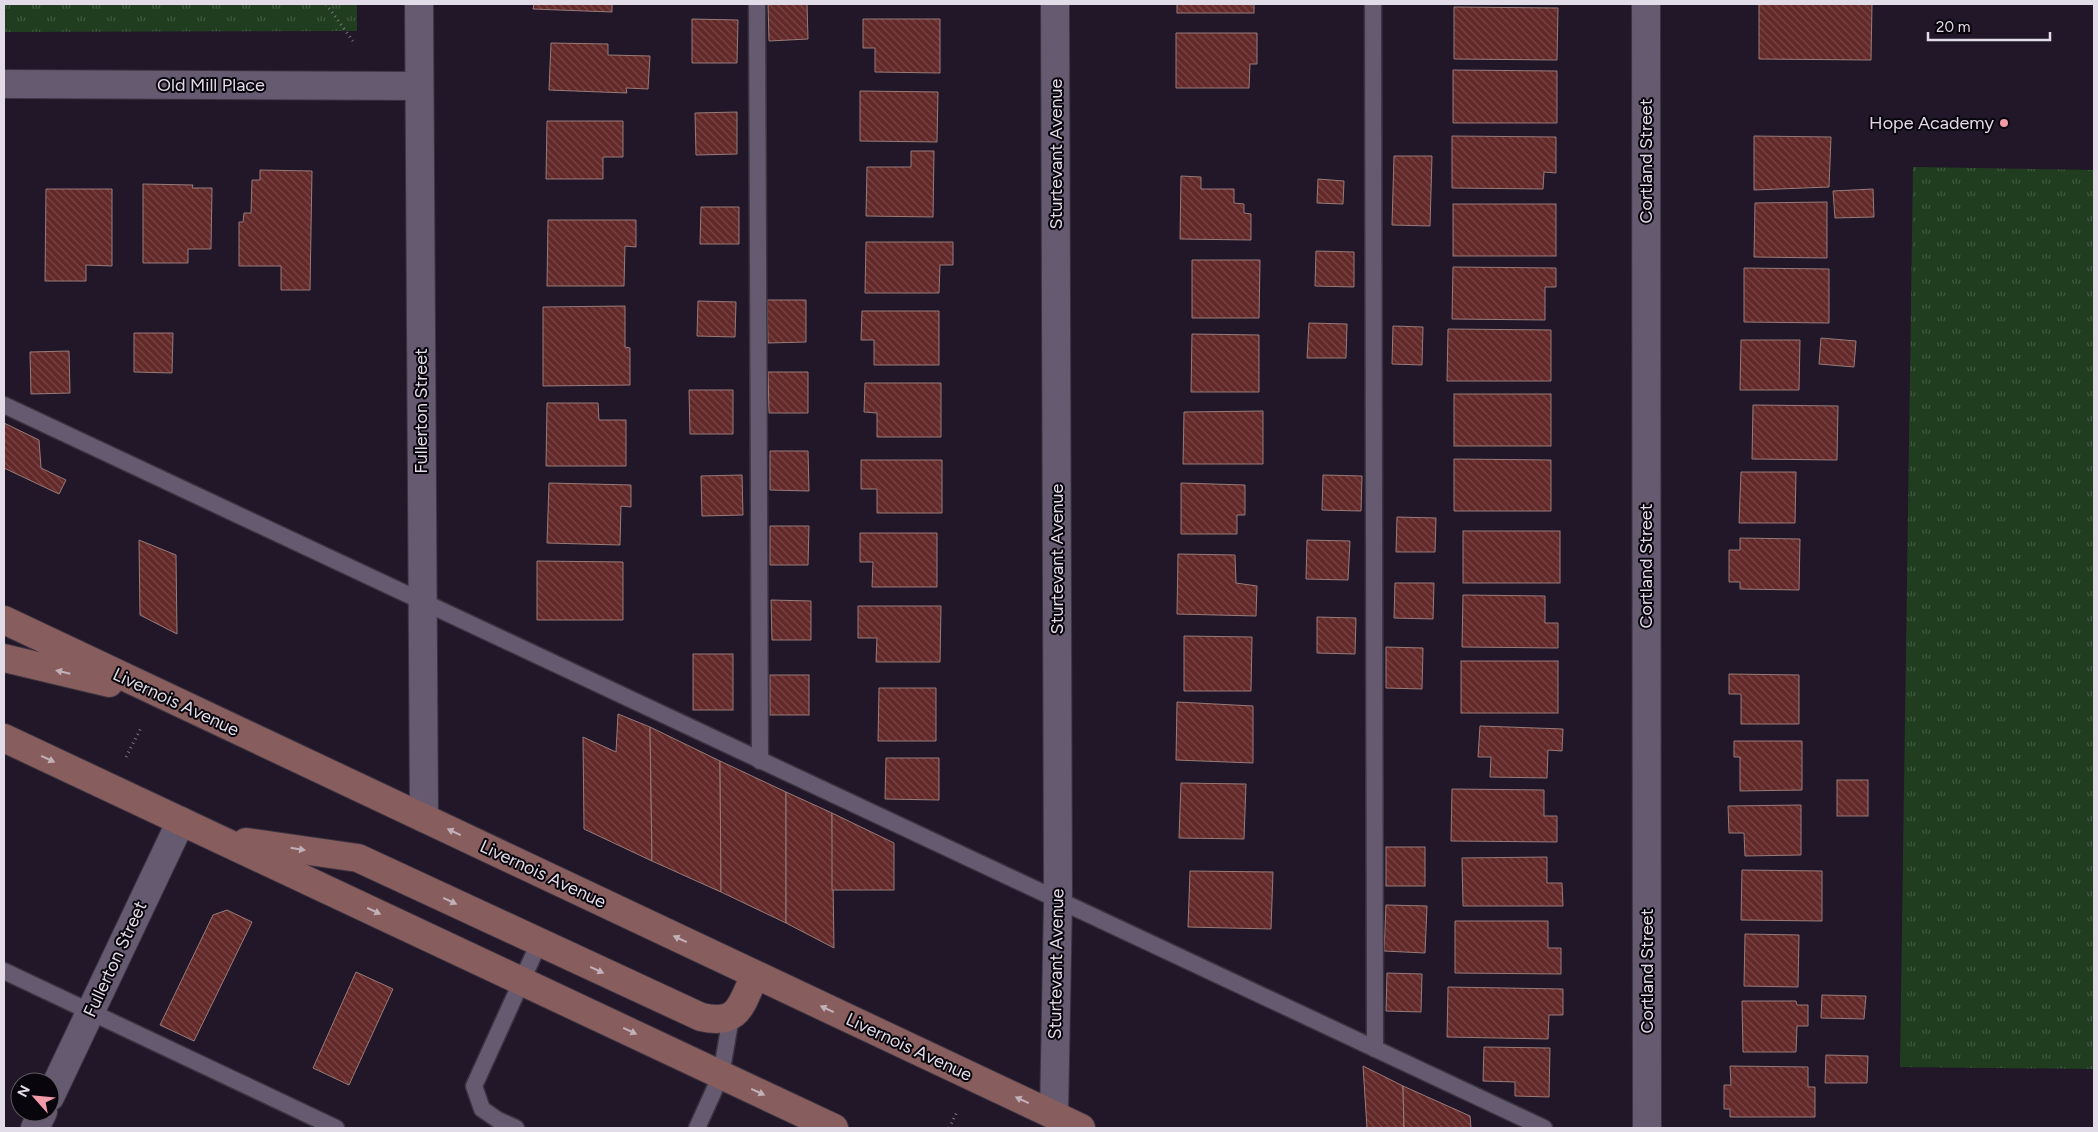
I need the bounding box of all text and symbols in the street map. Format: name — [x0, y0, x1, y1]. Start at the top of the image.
scale bar — [1928, 10, 2050, 42]
text: 20 m — [1936, 18, 1970, 36]
street label: Old Mill Place — [157, 74, 265, 96]
street label: Sturtevant Avenue — [1045, 78, 1067, 229]
street label: Cortland Street — [1635, 98, 1657, 223]
place label: Hope Academy — [1869, 112, 1995, 134]
marker: Hope Academy — [1998, 117, 2010, 129]
street label: Fullerton Street — [410, 348, 432, 474]
street label: Sturtevant Avenue — [1046, 483, 1068, 634]
street label: Cortland Street — [1635, 503, 1657, 628]
street label: Livernois Avenue — [109, 663, 243, 741]
one-way arrow — [56, 668, 71, 676]
one-way arrow — [41, 755, 55, 763]
one-way arrow — [447, 828, 461, 836]
street label: Livernois Avenue — [476, 835, 610, 913]
one-way arrow — [290, 846, 306, 854]
street label: Sturtevant Avenue — [1044, 888, 1068, 1040]
street label: Fullerton Street — [78, 897, 152, 1021]
one-way arrow — [443, 898, 457, 906]
one-way arrow — [367, 907, 381, 915]
street label: Cortland Street — [1636, 908, 1658, 1033]
one-way arrow — [673, 935, 687, 943]
one-way arrow — [590, 966, 604, 974]
one-way arrow — [820, 1004, 834, 1012]
street label: Livernois Avenue — [842, 1008, 976, 1086]
one-way arrow — [622, 1027, 637, 1035]
north arrow — [10, 1072, 60, 1122]
text: N — [14, 1083, 34, 1100]
one-way arrow — [750, 1088, 765, 1096]
one-way arrow — [1014, 1096, 1029, 1104]

